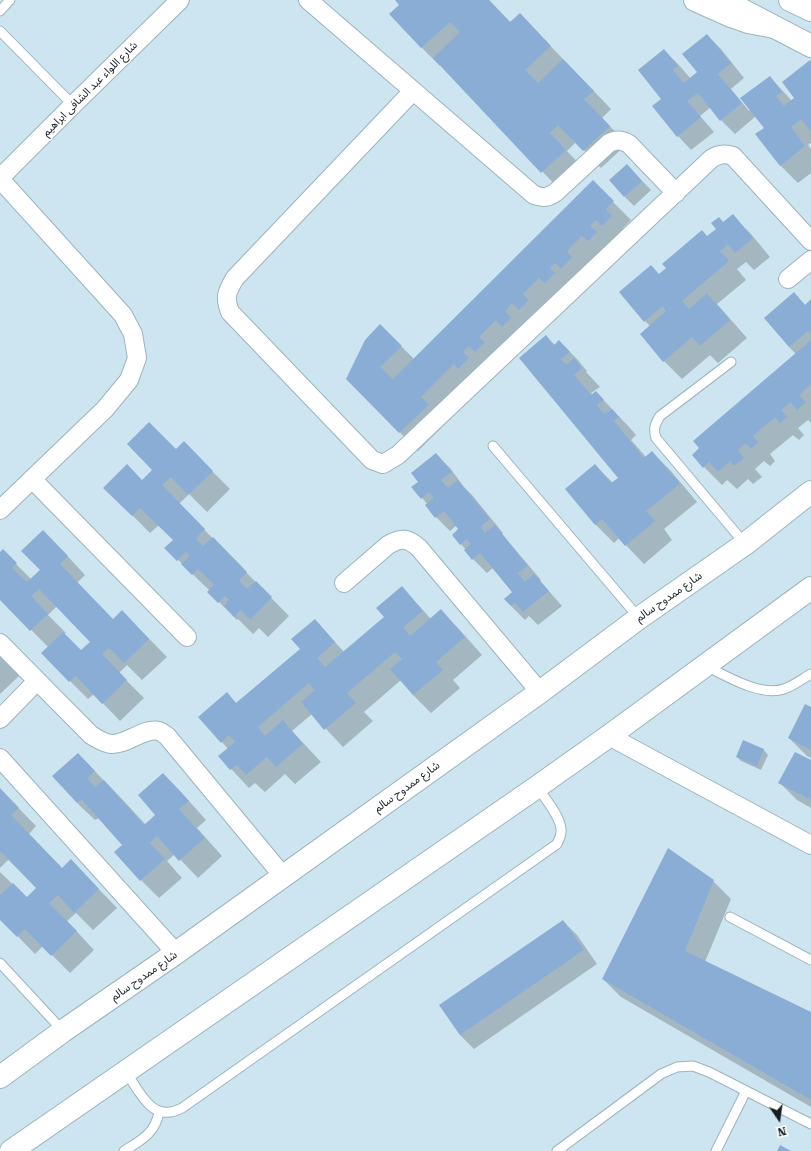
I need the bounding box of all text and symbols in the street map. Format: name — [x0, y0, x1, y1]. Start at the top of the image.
street label: شارع اللواء عبد الشافى ابراهيم — [40, 39, 140, 139]
street label: شارع ممدوح سالم — [633, 569, 705, 625]
street label: شارع ممدوح سالم — [372, 759, 442, 815]
street label: شارع ممدوح سالم — [108, 948, 180, 1004]
north arrow — [759, 1099, 799, 1139]
text: N — [776, 1124, 787, 1138]

